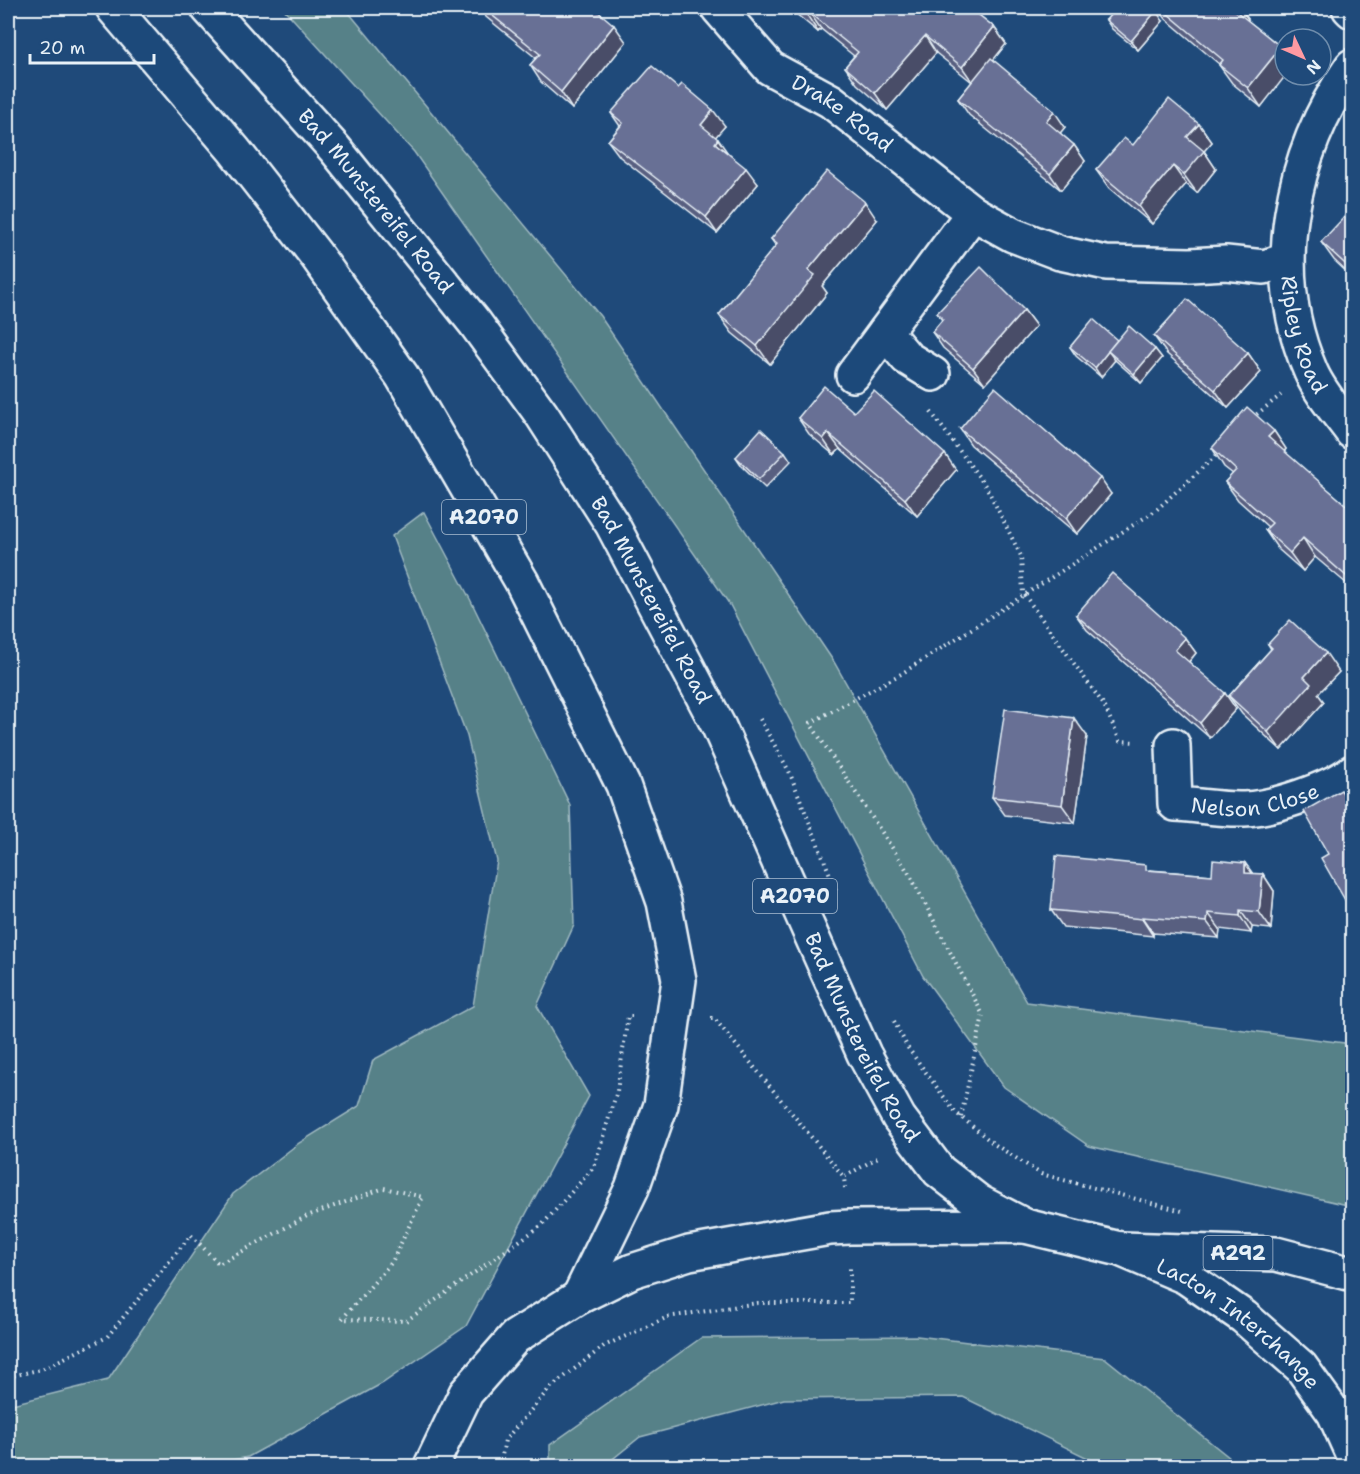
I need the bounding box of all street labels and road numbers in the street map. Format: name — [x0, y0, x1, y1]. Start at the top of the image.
street label: Drake Road — [787, 68, 899, 159]
street label: Bad Munstereifel Road — [292, 103, 460, 299]
street label: Ripley Road — [1275, 275, 1334, 399]
street label: Bad Munstereifel Road — [584, 491, 718, 708]
road number: A2070 — [442, 500, 526, 534]
street label: Nelson Close — [1189, 777, 1323, 823]
road number: A2070 — [753, 879, 837, 913]
street label: Bad Munstereifel Road — [798, 928, 926, 1148]
road number: A292 — [1204, 1236, 1272, 1270]
street label: Lacton Interchange — [1152, 1252, 1326, 1395]

